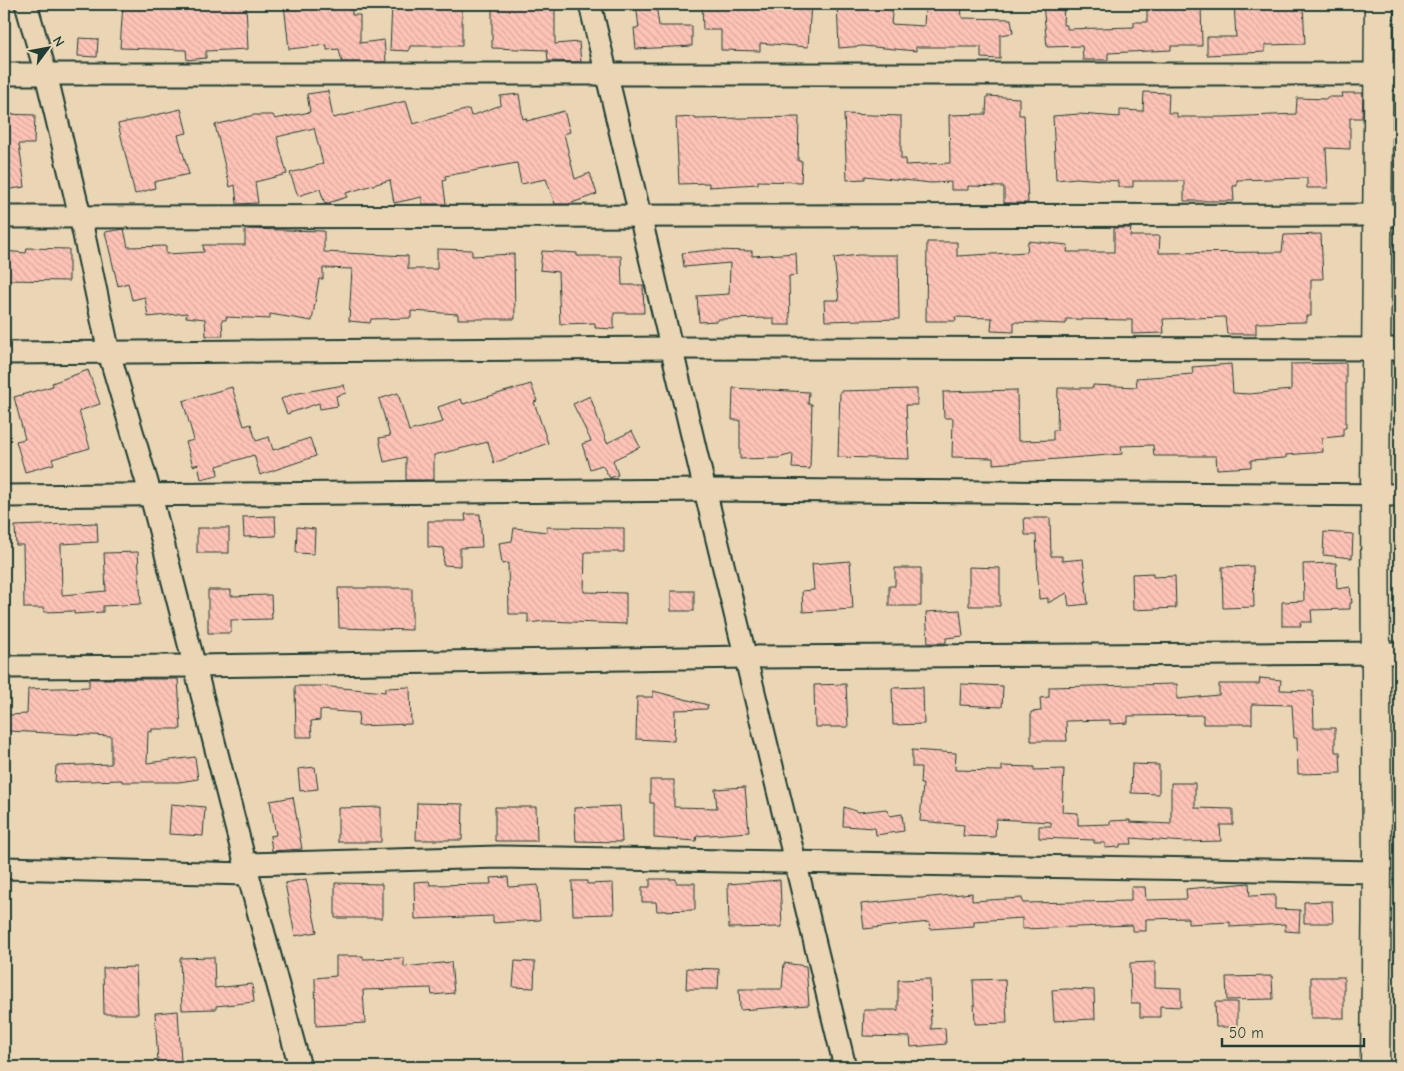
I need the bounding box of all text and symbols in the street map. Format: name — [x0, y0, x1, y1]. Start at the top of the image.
north arrow — [22, 22, 72, 72]
text: N — [49, 33, 68, 50]
scale bar — [1222, 1016, 1364, 1048]
text: 50 m — [1229, 1024, 1264, 1042]

